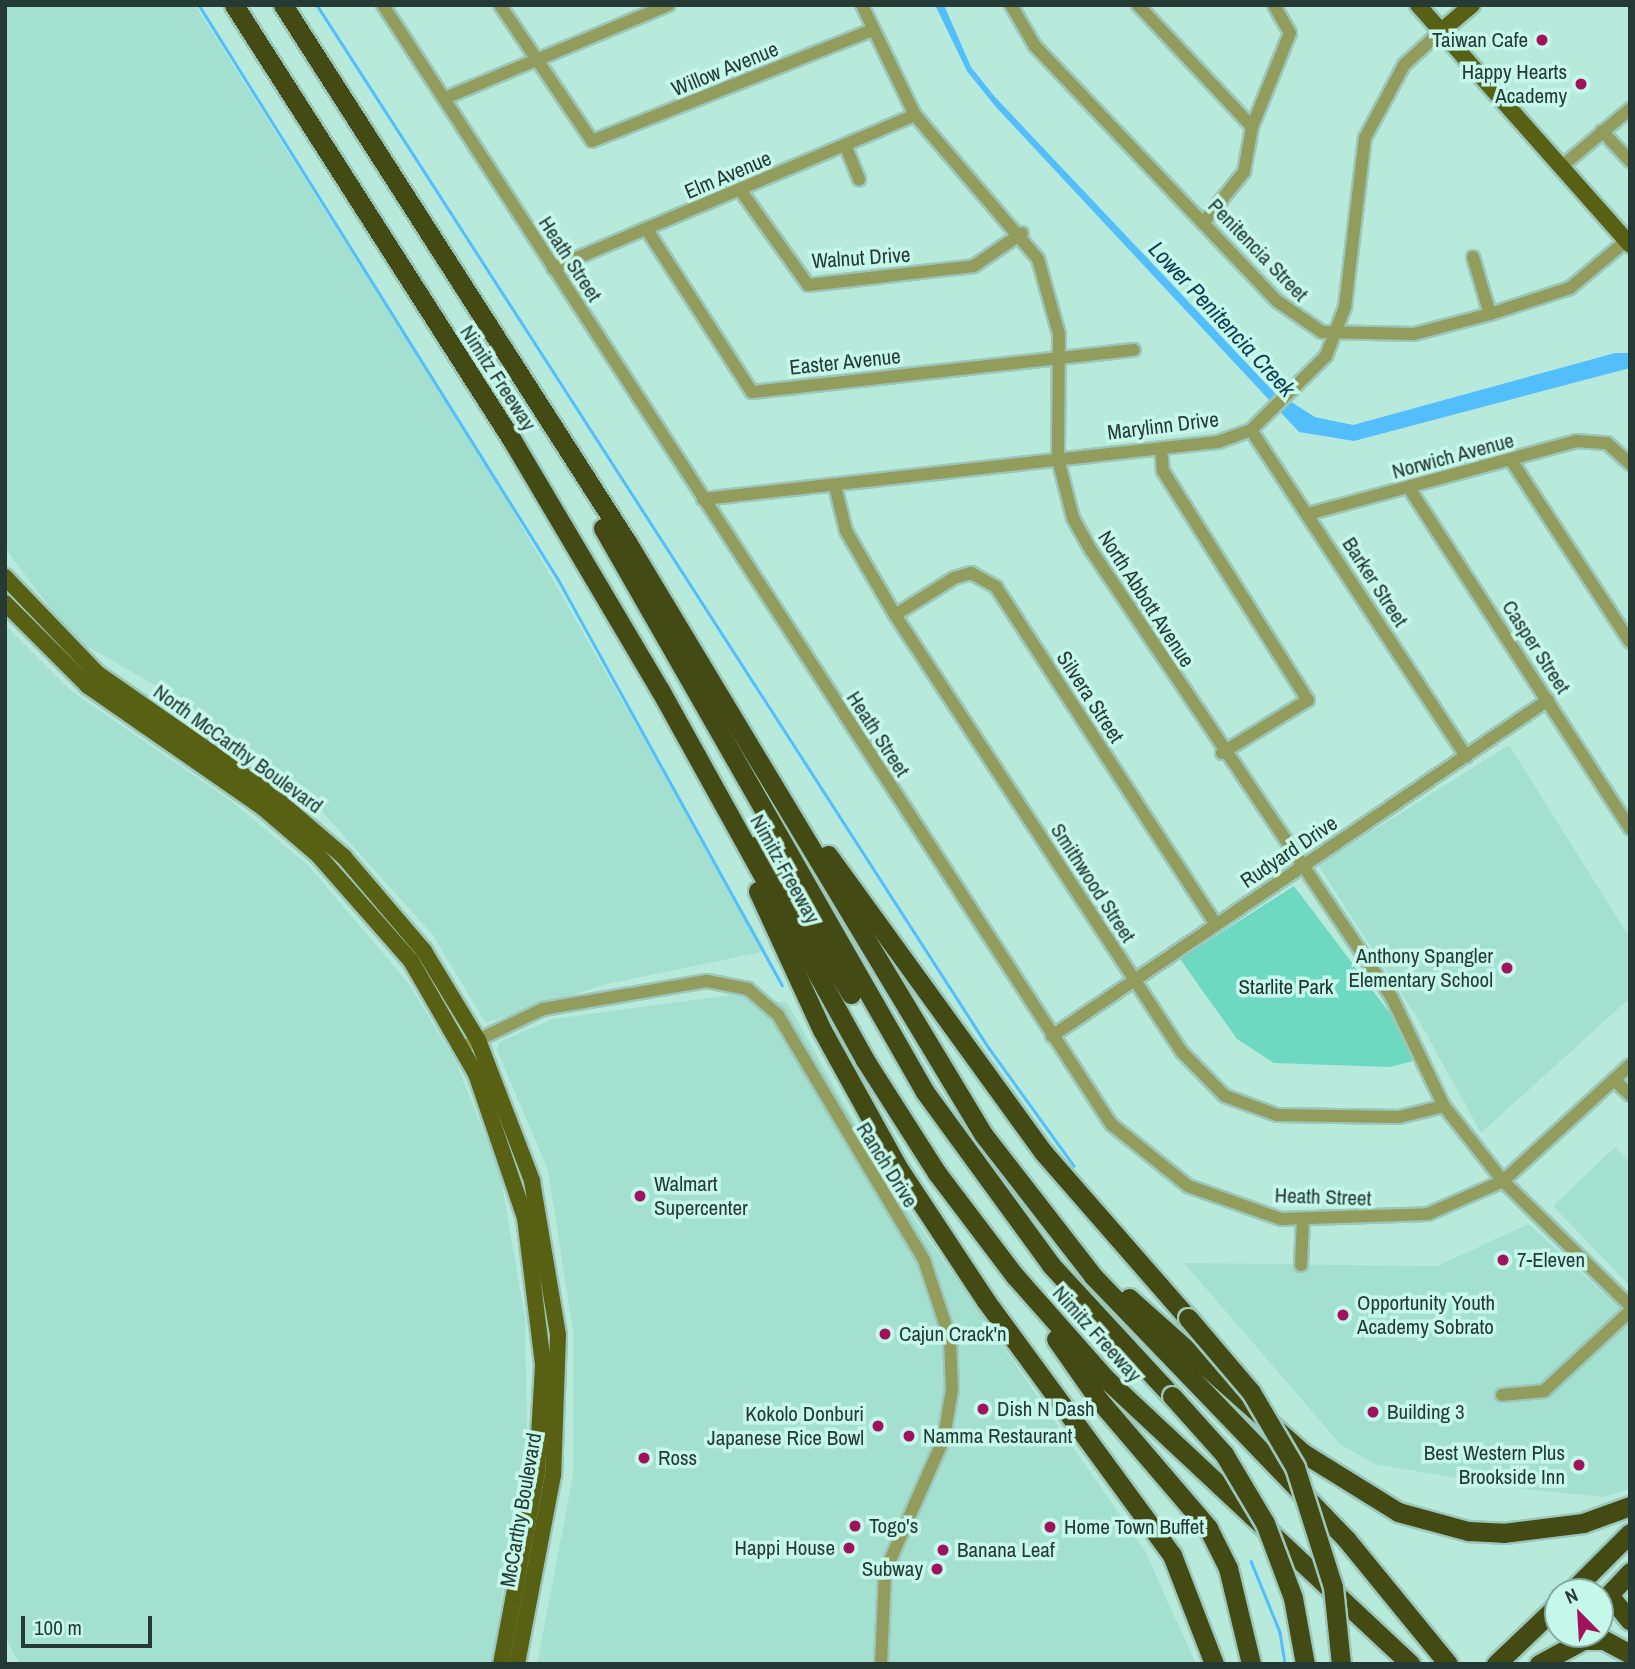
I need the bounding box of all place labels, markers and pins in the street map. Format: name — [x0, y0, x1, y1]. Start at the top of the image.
place label: Taiwan Cafe — [1432, 27, 1528, 53]
marker: Taiwan Cafe — [1534, 32, 1550, 48]
place label: Happy Hearts Academy — [1462, 59, 1567, 109]
marker: Happy Hearts Academy — [1573, 76, 1589, 92]
place label: Anthony Spangler Elementary School — [1348, 943, 1493, 993]
marker: Anthony Spangler Elementary School — [1499, 960, 1515, 976]
place label: Walmart Supercenter — [654, 1171, 748, 1221]
marker: Walmart Supercenter — [632, 1188, 648, 1204]
place label: 7-Eleven — [1517, 1247, 1585, 1273]
marker: 7-Eleven — [1495, 1252, 1511, 1268]
place label: Opportunity Youth Academy Sobrato — [1357, 1290, 1495, 1340]
marker: Opportunity Youth Academy Sobrato — [1335, 1307, 1351, 1323]
place label: Cajun Crack'n — [899, 1321, 1007, 1347]
marker: Cajun Crack'n — [877, 1326, 893, 1342]
place label: Dish N Dash — [997, 1396, 1095, 1422]
place label: Building 3 — [1387, 1399, 1465, 1425]
place label: Kokolo Donburi Japanese Rice Bowl — [707, 1401, 864, 1451]
marker: Dish N Dash — [975, 1401, 991, 1417]
marker: Building 3 — [1365, 1404, 1381, 1420]
marker: Kokolo Donburi Japanese Rice Bowl — [870, 1418, 886, 1434]
place label: Namma Restaurant — [923, 1423, 1072, 1449]
marker: Namma Restaurant — [901, 1428, 917, 1444]
place label: Best Western Plus Brookside Inn — [1424, 1440, 1565, 1490]
place label: Ross — [658, 1445, 697, 1471]
marker: Ross — [636, 1450, 652, 1466]
marker: Best Western Plus Brookside Inn — [1571, 1457, 1587, 1473]
place label: Togo's — [869, 1513, 918, 1539]
place label: Home Town Buffet — [1064, 1514, 1204, 1540]
marker: Togo's — [847, 1518, 863, 1534]
marker: Home Town Buffet — [1042, 1519, 1058, 1535]
place label: Happi House — [734, 1535, 835, 1561]
place label: Banana Leaf — [957, 1537, 1055, 1563]
marker: Happi House — [841, 1540, 857, 1556]
marker: Banana Leaf — [935, 1542, 951, 1558]
place label: Subway — [862, 1556, 923, 1582]
marker: Subway — [929, 1561, 945, 1577]

